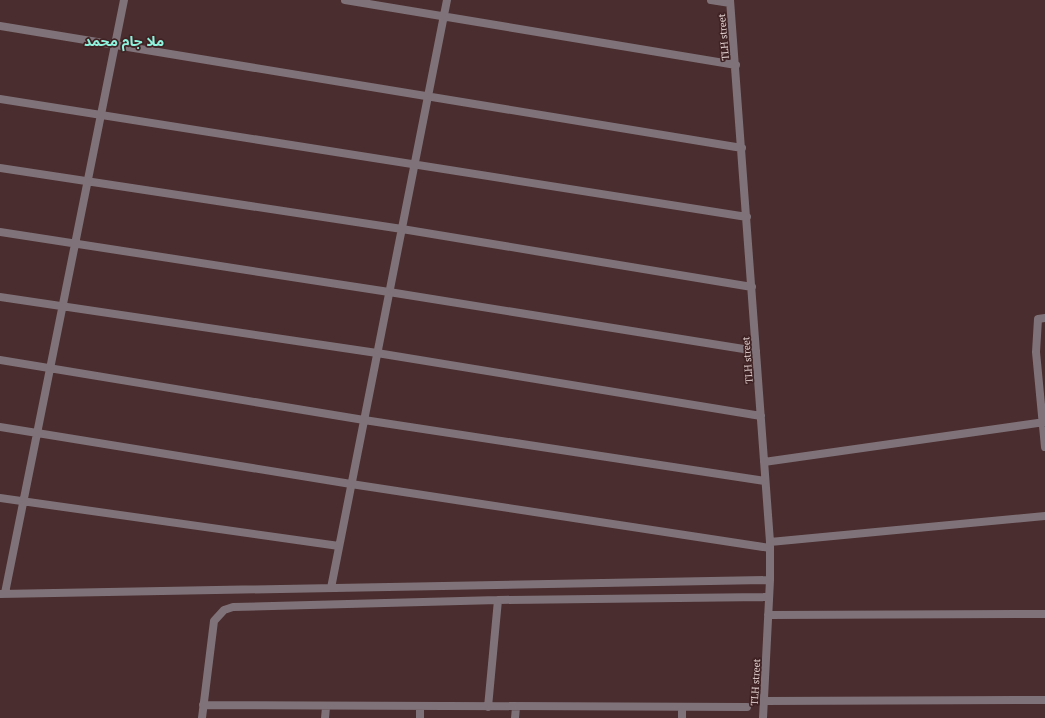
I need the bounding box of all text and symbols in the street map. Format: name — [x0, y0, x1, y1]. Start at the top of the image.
street label: TLH street — [715, 13, 732, 61]
district label: ملا جام محمد — [84, 31, 164, 52]
street label: TLH street — [739, 336, 756, 384]
street label: TLH street — [748, 658, 763, 706]

